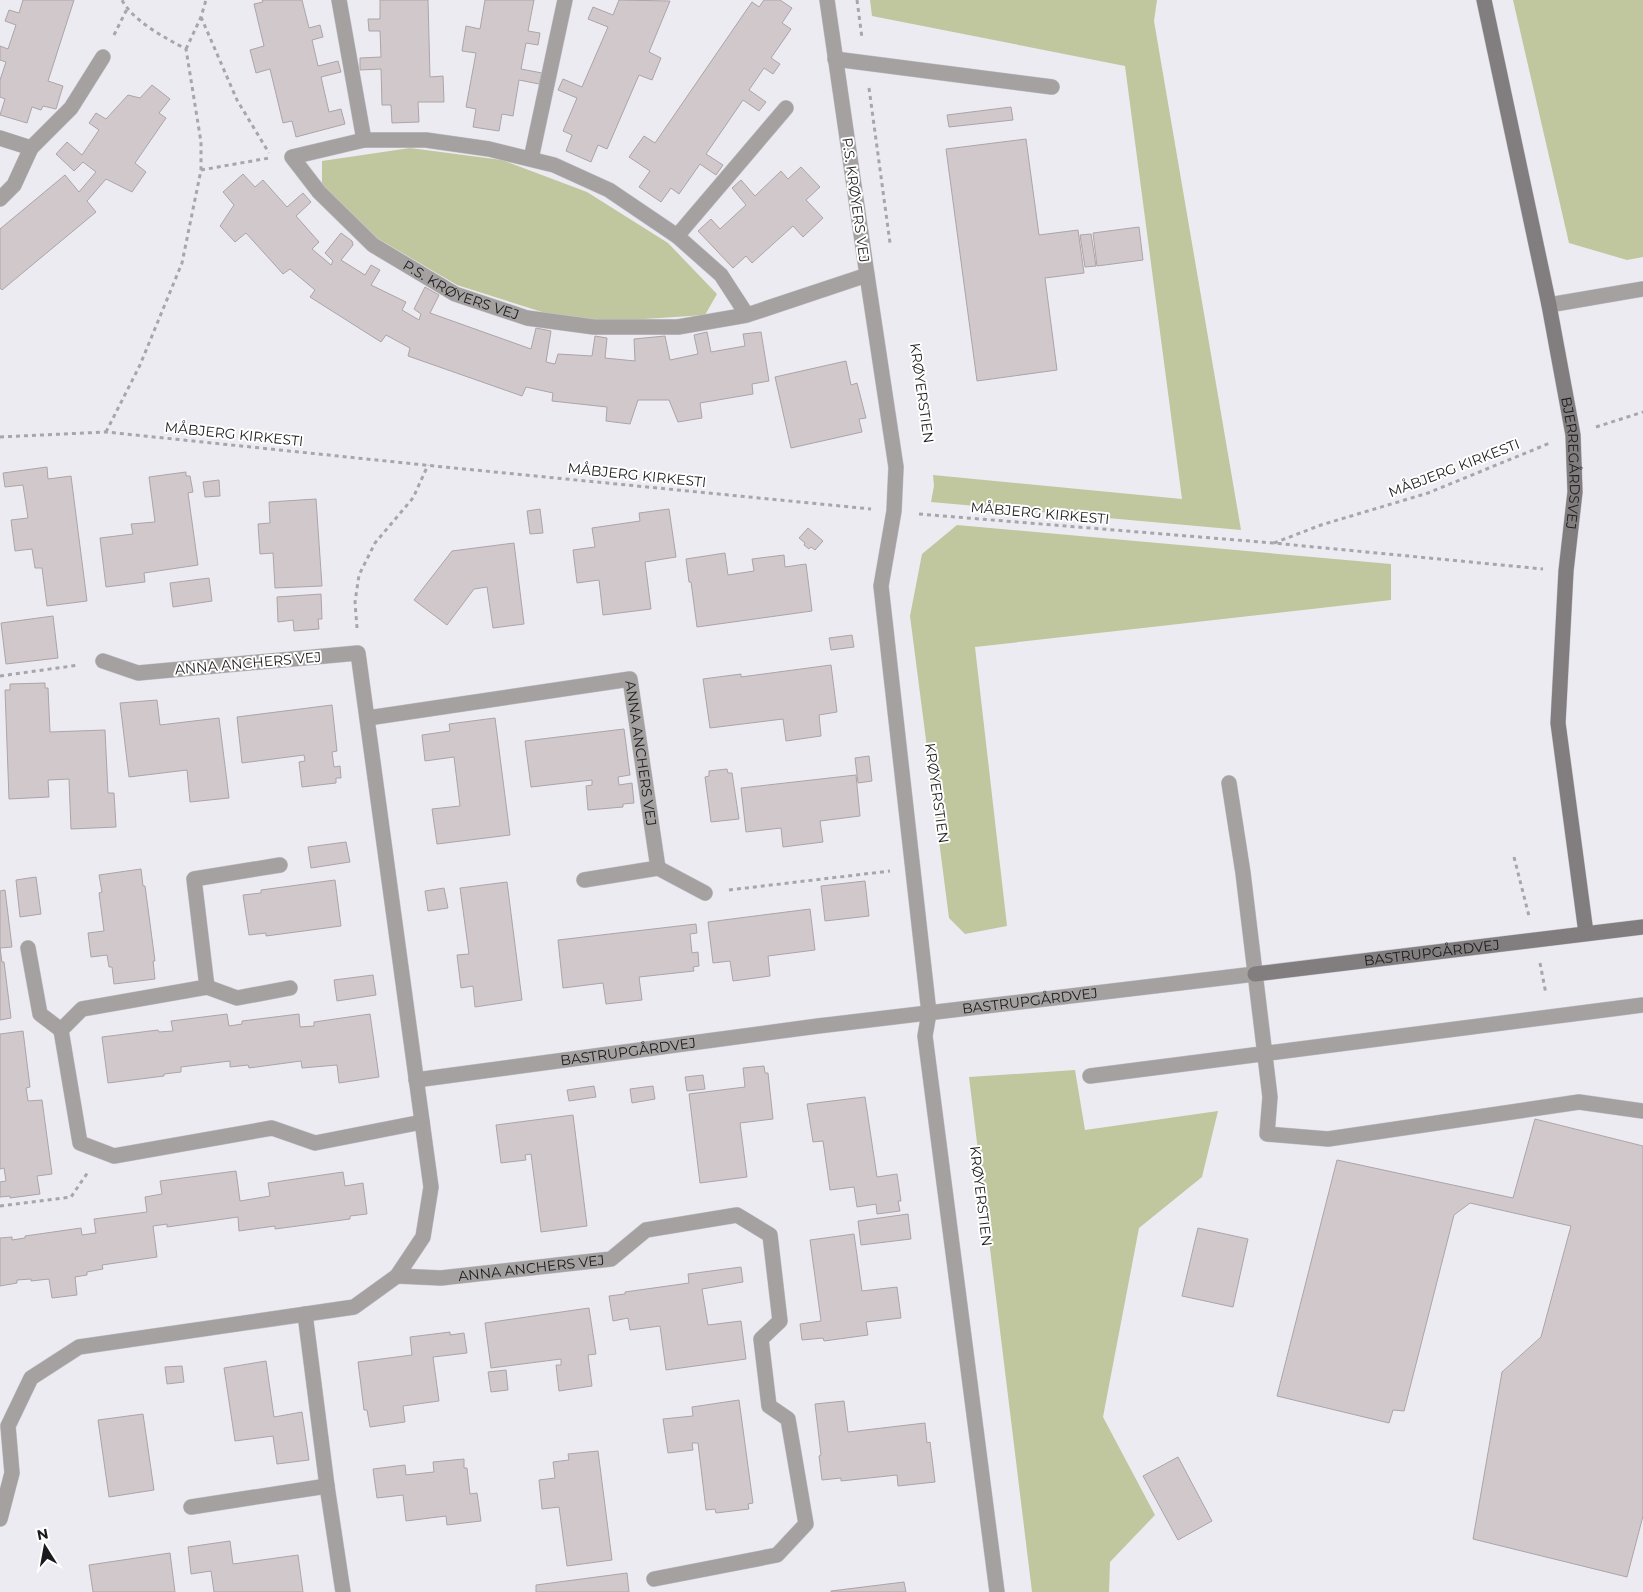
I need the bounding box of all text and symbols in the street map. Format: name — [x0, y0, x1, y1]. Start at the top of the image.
street label: P.S. KRØYERS VEJ — [838, 136, 874, 264]
street label: P.S. KRØYERS VEJ — [400, 256, 522, 324]
street label: KRØYERSTIEN — [906, 342, 938, 444]
street label: BJERREGÅRDSVEJ — [1557, 395, 1584, 531]
street label: MÅBJERG KIRKESTI — [164, 417, 304, 450]
street label: MÅBJERG KIRKESTI — [1385, 434, 1522, 501]
street label: MÅBJERG KIRKESTI — [567, 458, 707, 491]
street label: MÅBJERG KIRKESTI — [970, 497, 1110, 528]
street label: ANNA ANCHERS VEJ — [174, 648, 322, 678]
street label: ANNA ANCHERS VEJ — [621, 679, 661, 827]
street label: KRØYERSTIEN — [921, 742, 953, 844]
street label: BASTRUPGÅRDVEJ — [1363, 935, 1501, 970]
street label: BASTRUPGÅRDVEJ — [961, 984, 1099, 1018]
street label: BASTRUPGÅRDVEJ — [559, 1033, 697, 1070]
street label: KRØYERSTIEN — [966, 1145, 996, 1247]
street label: ANNA ANCHERS VEJ — [457, 1251, 605, 1285]
north arrow — [20, 1522, 70, 1572]
text: N — [35, 1524, 50, 1544]

